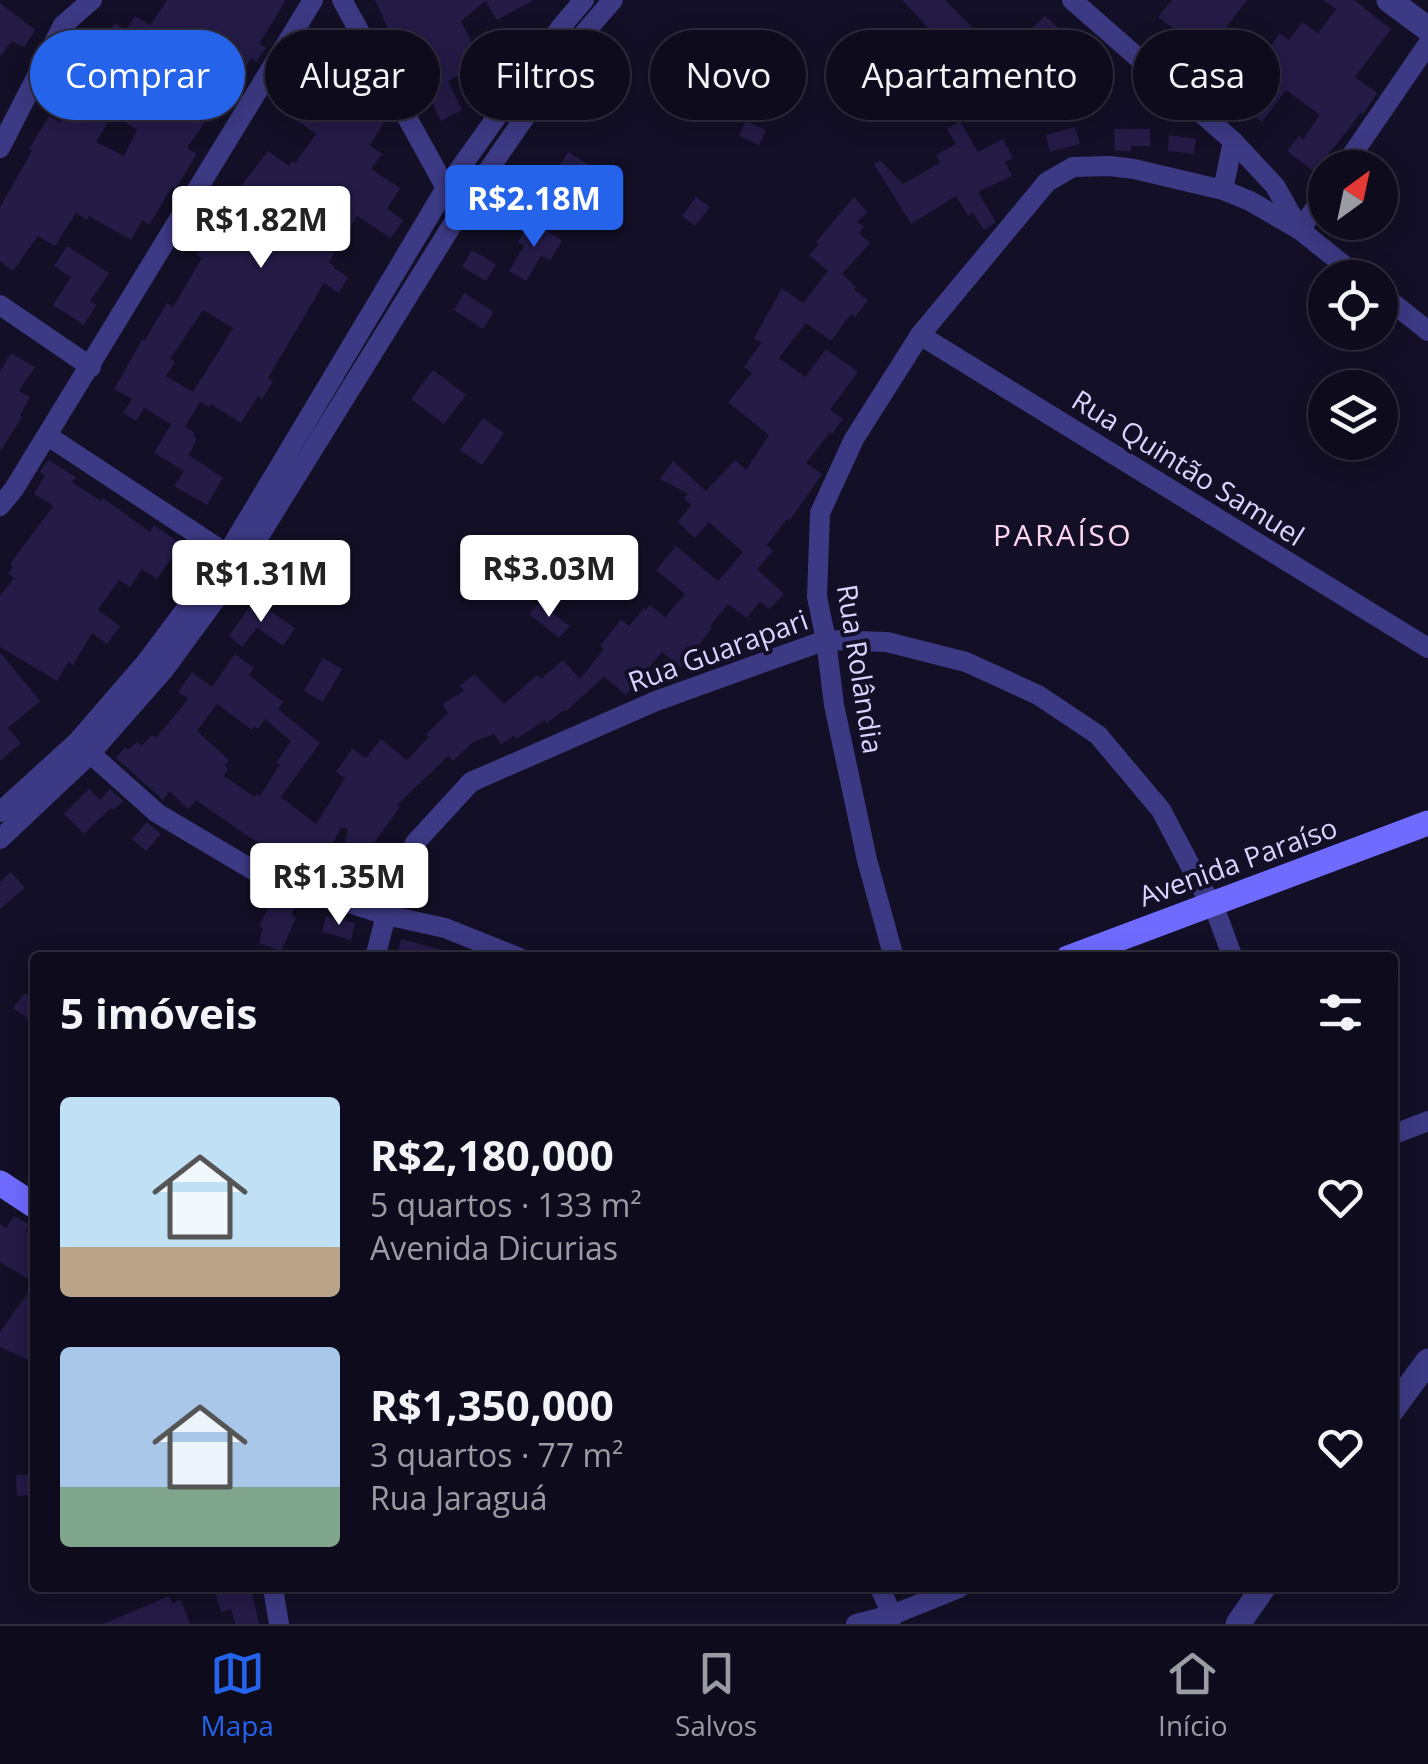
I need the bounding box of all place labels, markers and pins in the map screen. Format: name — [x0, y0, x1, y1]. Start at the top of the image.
pin: R$2.18M — [442, 165, 626, 250]
pin: R$1.82M — [169, 186, 353, 271]
pin: R$3.03M — [457, 535, 641, 620]
pin: R$1.31M — [169, 540, 353, 625]
pin: R$1.35M — [247, 843, 431, 928]

